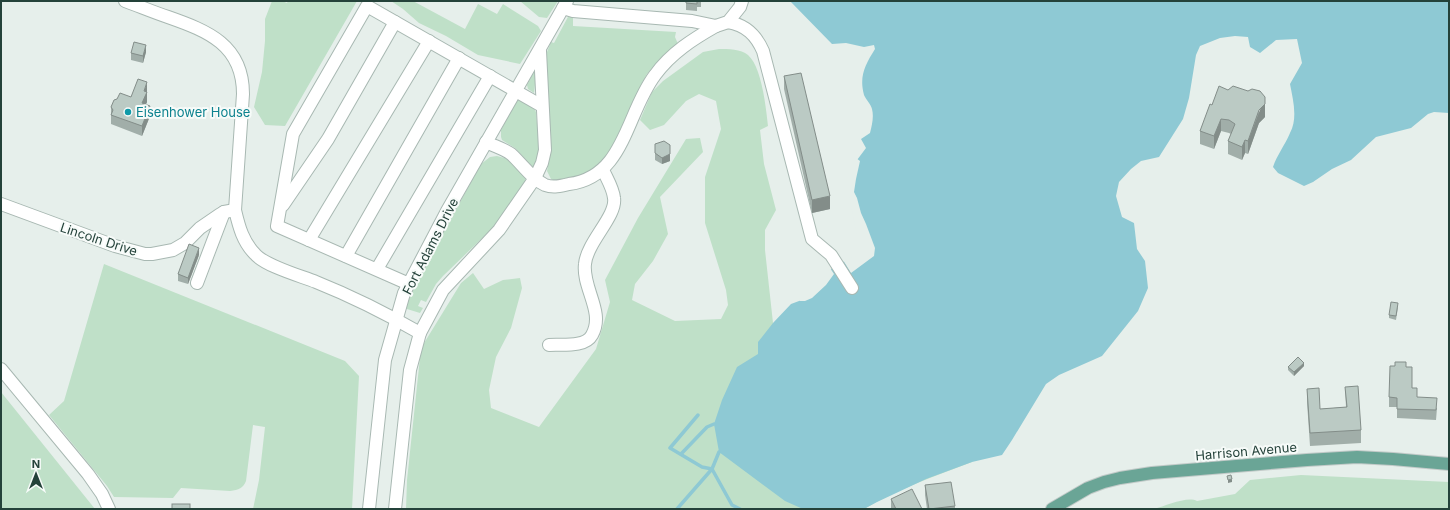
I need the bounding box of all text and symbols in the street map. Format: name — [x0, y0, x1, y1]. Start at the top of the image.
place label: Eisenhower House — [136, 104, 250, 120]
marker: Eisenhower House — [123, 107, 133, 117]
street label: Fort Adams Drive — [399, 195, 461, 297]
street label: Lincoln Drive — [58, 219, 140, 259]
street label: Harrison Avenue — [1195, 439, 1297, 463]
north arrow — [16, 454, 56, 494]
text: N — [32, 457, 40, 471]

